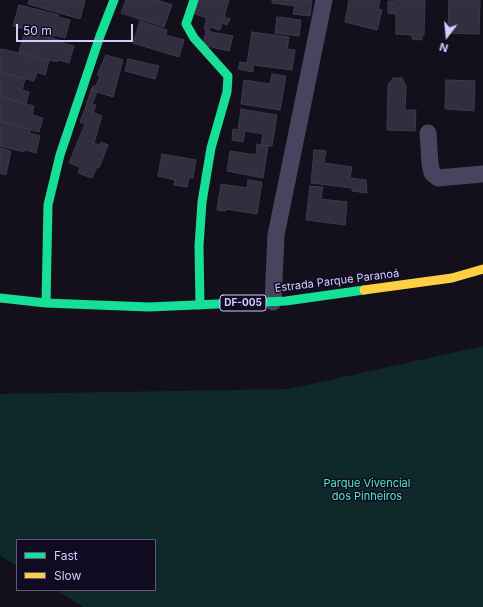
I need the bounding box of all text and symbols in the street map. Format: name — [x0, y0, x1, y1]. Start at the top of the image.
scale bar — [18, 16, 135, 42]
north arrow — [427, 16, 467, 56]
text: 50 m — [23, 23, 52, 38]
text: N — [438, 40, 450, 55]
street label: Estrada Parque Paranoá — [274, 267, 400, 295]
road number: DF-005 — [220, 295, 266, 311]
park label: Parque Vivencial dos Pinheiros — [324, 477, 410, 503]
legend — [16, 539, 156, 591]
text: Fast — [54, 548, 78, 563]
text: Slow — [54, 568, 81, 583]

